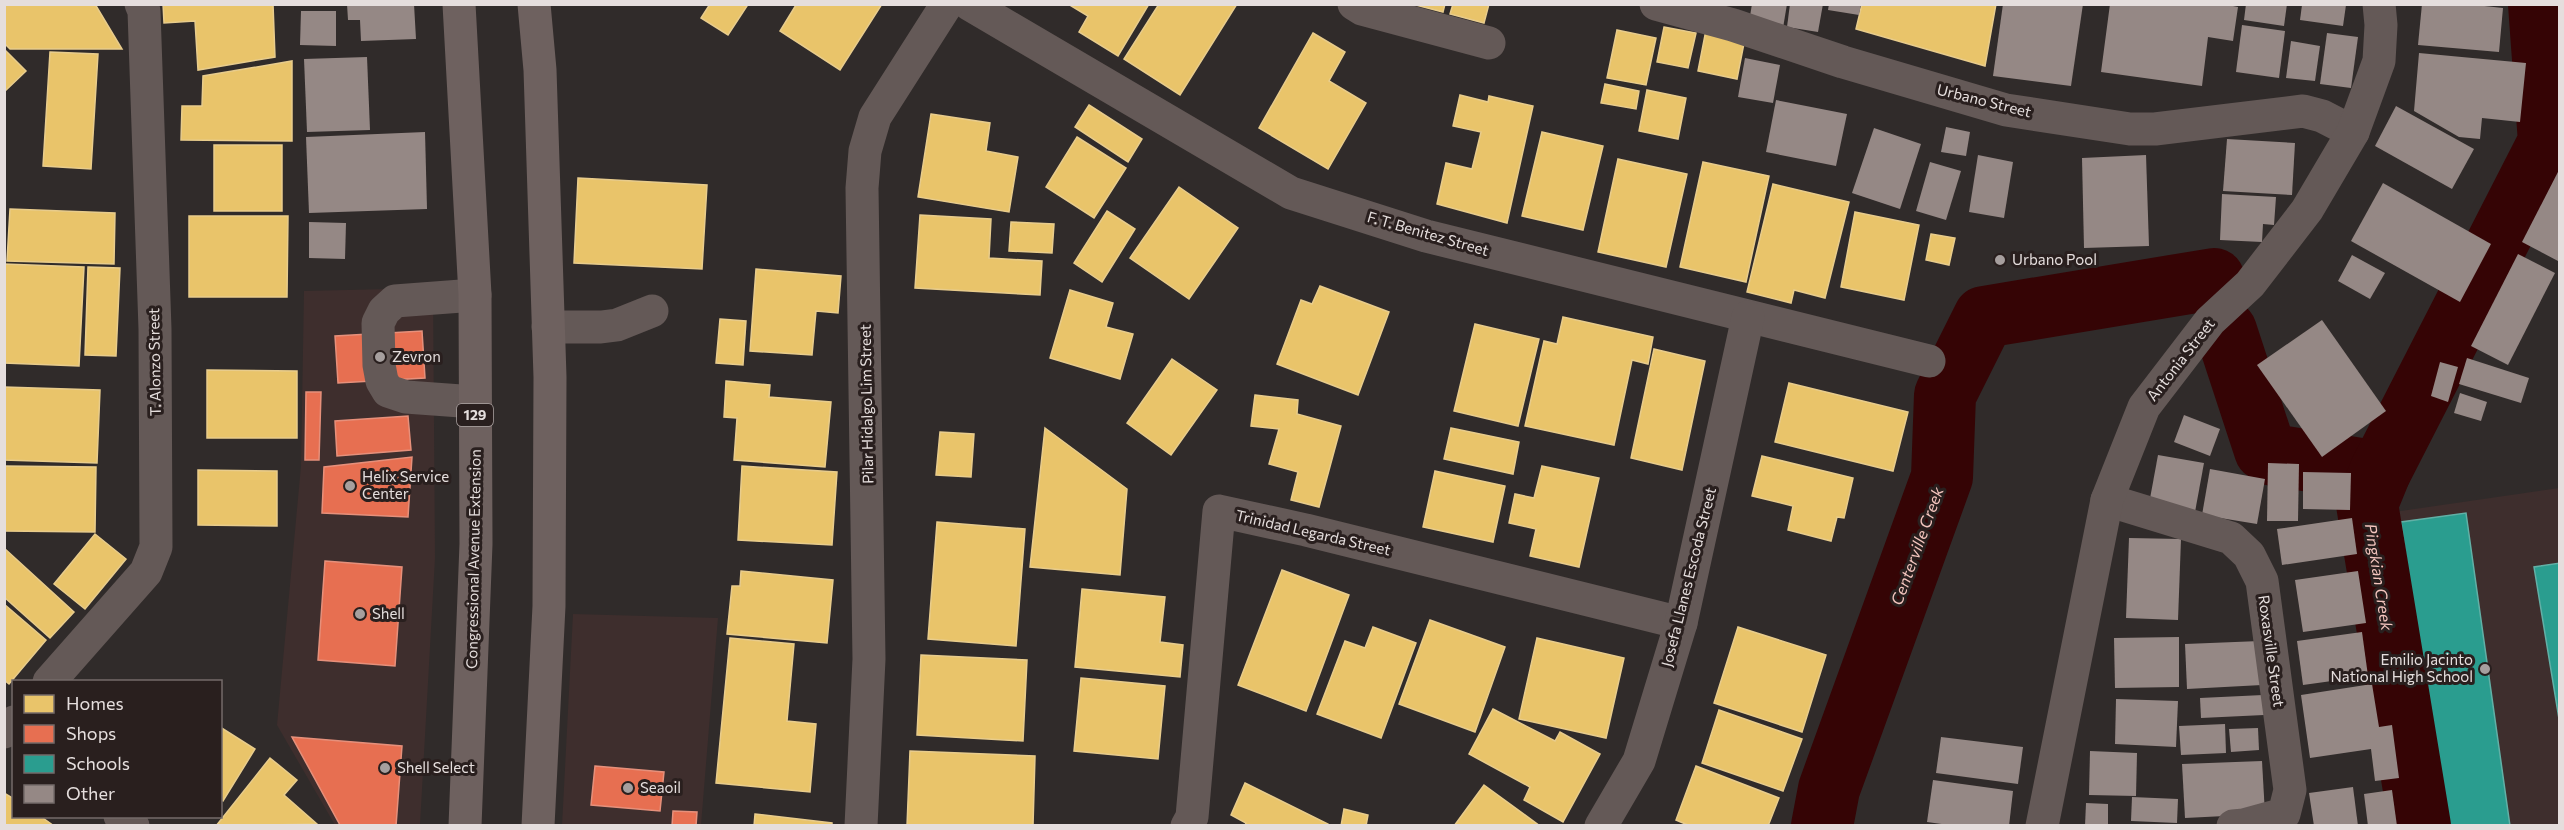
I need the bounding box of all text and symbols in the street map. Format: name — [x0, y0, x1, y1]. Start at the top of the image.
street label: Urbano Street — [1935, 80, 2033, 120]
street label: F. T. Benitez Street — [1366, 207, 1491, 259]
place label: Urbano Pool — [2012, 250, 2097, 268]
marker: Urbano Pool — [1993, 253, 2007, 267]
street label: T. Alonzo Street — [144, 308, 164, 416]
street label: Antonia Street — [2142, 315, 2218, 404]
street label: Pilar Hidalgo Lim Street — [856, 324, 876, 484]
place label: Zevron — [392, 347, 441, 365]
marker: Zevron — [373, 350, 387, 364]
road number: 129 — [457, 404, 493, 426]
street label: Congressional Avenue Extension — [462, 449, 484, 669]
place label: Helix Service Center — [362, 467, 449, 502]
marker: Helix Service Center — [343, 479, 357, 493]
water label: Centerville Creek — [1886, 484, 1947, 608]
street label: Josefa Llanes Escoda Street — [1657, 485, 1719, 668]
street label: Trinidad Legarda Street — [1234, 505, 1393, 559]
water label: Pingkian Creek — [2362, 522, 2397, 632]
street label: Roxasville Street — [2255, 594, 2289, 708]
place label: Shell — [372, 604, 405, 622]
marker: Shell — [353, 607, 367, 621]
place label: Emilio Jacinto National High School — [2331, 650, 2473, 685]
marker: Emilio Jacinto National High School — [2478, 662, 2492, 676]
legend — [12, 680, 222, 818]
text: Homes — [66, 692, 124, 714]
text: Shops — [66, 722, 116, 744]
text: Schools — [66, 752, 130, 774]
place label: Shell Select — [397, 758, 475, 776]
marker: Shell Select — [378, 761, 392, 775]
place label: Seaoil — [640, 778, 681, 796]
marker: Seaoil — [621, 781, 635, 795]
text: Other — [66, 782, 115, 804]

